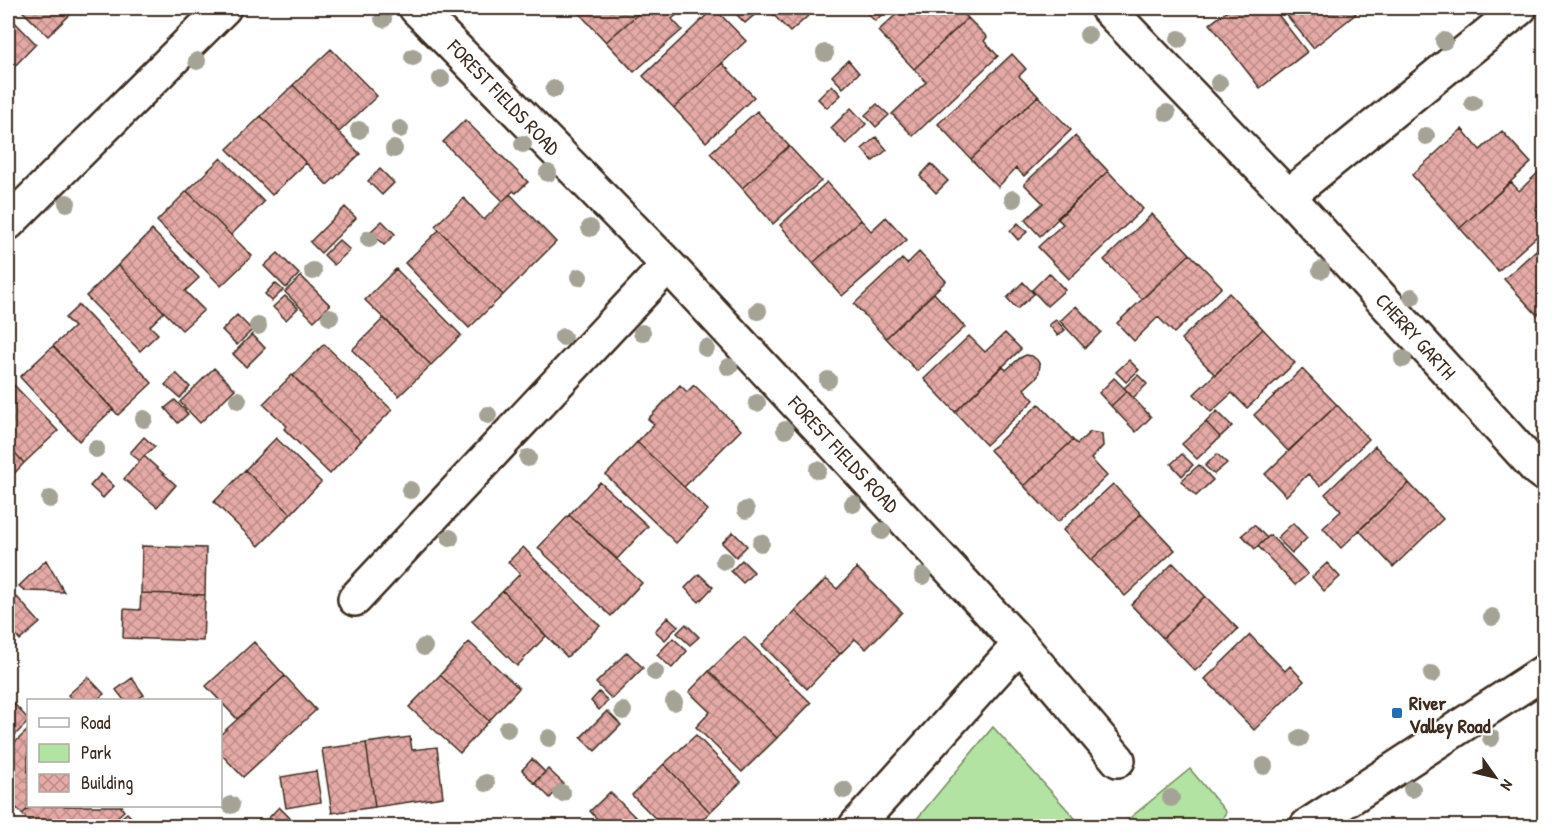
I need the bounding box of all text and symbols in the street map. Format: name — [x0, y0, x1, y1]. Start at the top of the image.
street label: FOREST FIELDS ROAD — [441, 33, 566, 161]
street label: CHERRY GARTH — [1370, 287, 1462, 385]
street label: FOREST FIELDS ROAD — [782, 389, 906, 519]
place label: River Valley Road — [1409, 689, 1491, 740]
legend — [27, 699, 222, 807]
marker: River Valley Road — [1390, 706, 1404, 720]
text: Road — [81, 710, 111, 735]
text: Park — [81, 740, 112, 765]
north arrow — [1465, 747, 1525, 807]
text: Building — [81, 770, 133, 795]
text: N — [1496, 776, 1519, 795]

